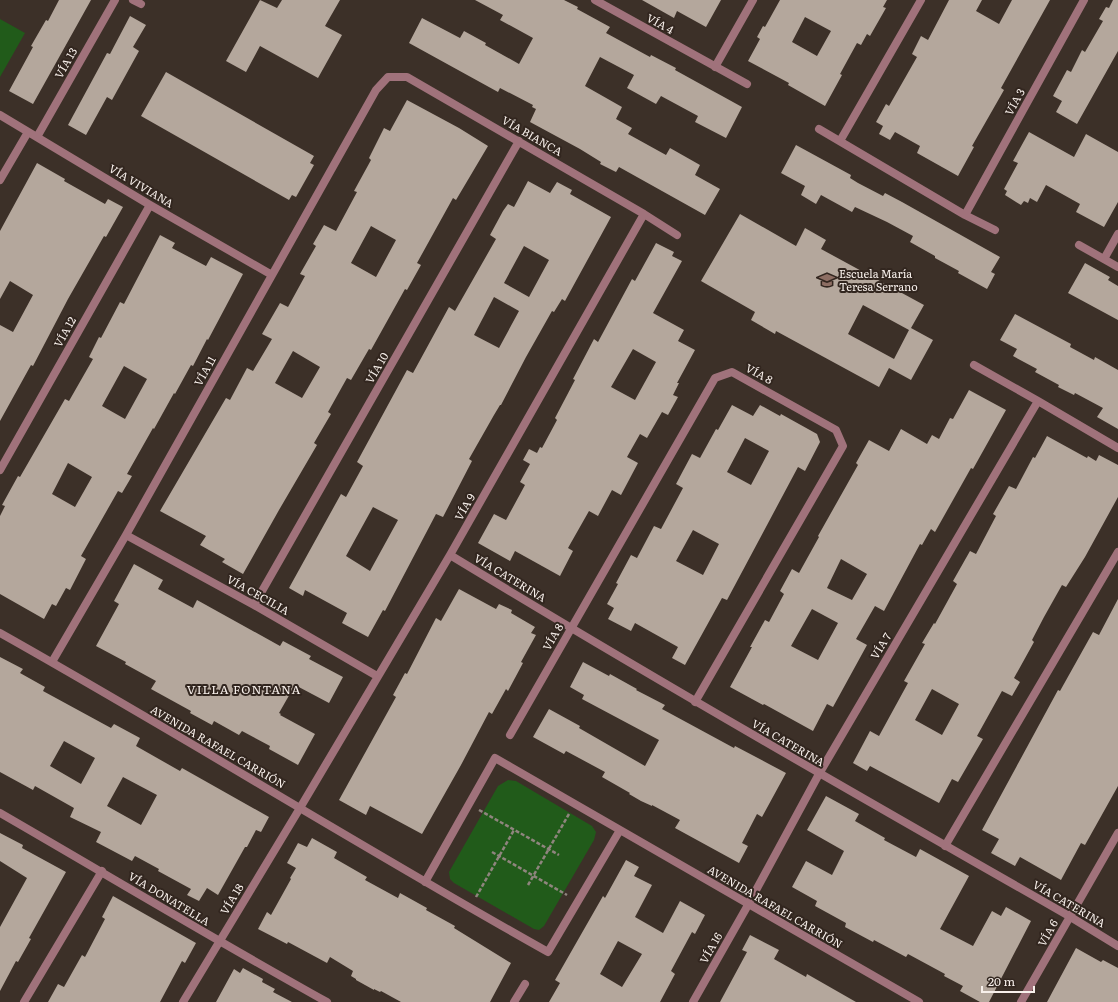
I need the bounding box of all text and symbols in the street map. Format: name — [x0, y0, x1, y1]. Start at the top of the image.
street label: VÍA 4 — [644, 9, 677, 37]
street label: VÍA 13 — [50, 44, 80, 81]
street label: VÍA 3 — [1000, 85, 1028, 118]
street label: VÍA BIANCA — [499, 111, 566, 159]
street label: VÍA VIVIANA — [106, 159, 177, 211]
place label: Escuela María Teresa Serrano — [839, 265, 918, 294]
school or university icon: Escuela María Teresa Serrano — [818, 271, 836, 289]
street label: VÍA 12 — [49, 313, 79, 350]
street label: VÍA 10 — [361, 349, 391, 386]
street label: VÍA 11 — [189, 352, 219, 388]
street label: VÍA 8 — [743, 359, 776, 387]
street label: VÍA 9 — [450, 490, 478, 523]
street label: VÍA CATERINA — [471, 549, 550, 605]
street label: VÍA CECILIA — [224, 570, 293, 618]
street label: VÍA 8 — [538, 620, 566, 653]
street label: VÍA 7 — [866, 629, 895, 662]
district label: VILLA FONTANA — [187, 680, 301, 698]
street label: AVENIDA RAFAEL CARRIÓN — [148, 701, 289, 791]
street label: VÍA CATERINA — [749, 715, 828, 769]
street label: AVENIDA RAFAEL CARRIÓN — [705, 861, 846, 951]
street label: VÍA DONATELLA — [126, 867, 213, 929]
street label: VÍA CATERINA — [1030, 876, 1109, 930]
street label: VÍA 18 — [216, 880, 247, 917]
street label: VÍA 6 — [1033, 916, 1061, 949]
street label: VÍA 16 — [695, 929, 725, 966]
scale bar — [982, 968, 1034, 994]
text: 20 m — [988, 972, 1015, 990]

